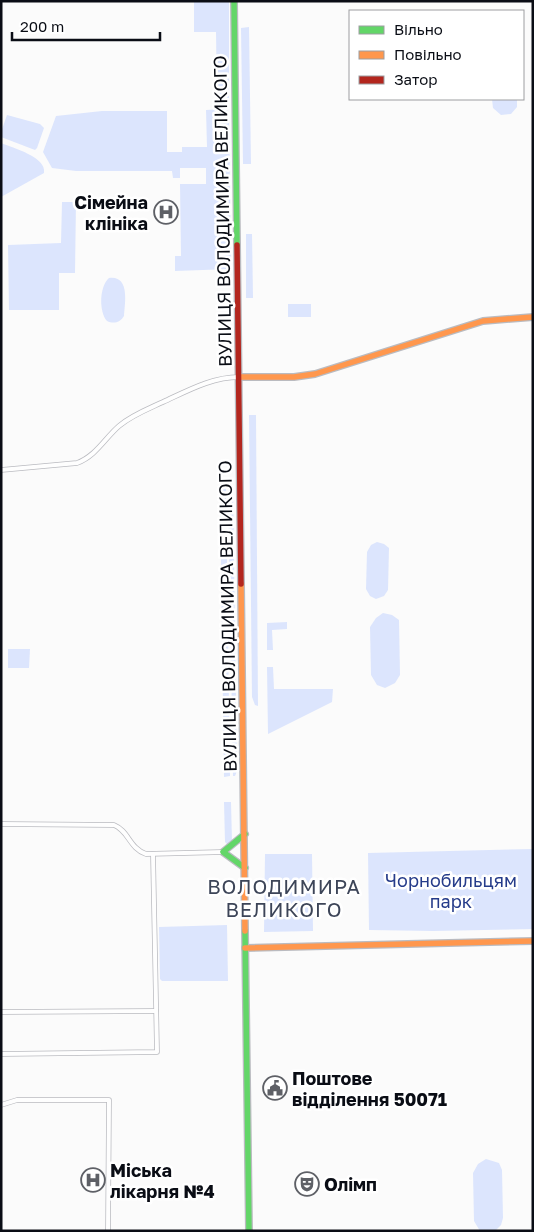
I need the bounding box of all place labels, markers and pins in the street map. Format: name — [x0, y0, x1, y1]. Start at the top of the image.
place label: Сімейна клініка — [74, 191, 148, 234]
hospital icon: Сімейна клініка — [153, 199, 179, 225]
place label: Поштове відділення 50071 — [292, 1067, 447, 1110]
public building icon: Поштове відділення 50071 — [262, 1075, 288, 1101]
place label: Міська лікарня №4 — [110, 1159, 215, 1202]
hospital icon: Міська лікарня №4 — [80, 1167, 106, 1193]
theatre icon: Олімп — [294, 1171, 320, 1197]
place label: Олімп — [324, 1173, 377, 1195]

